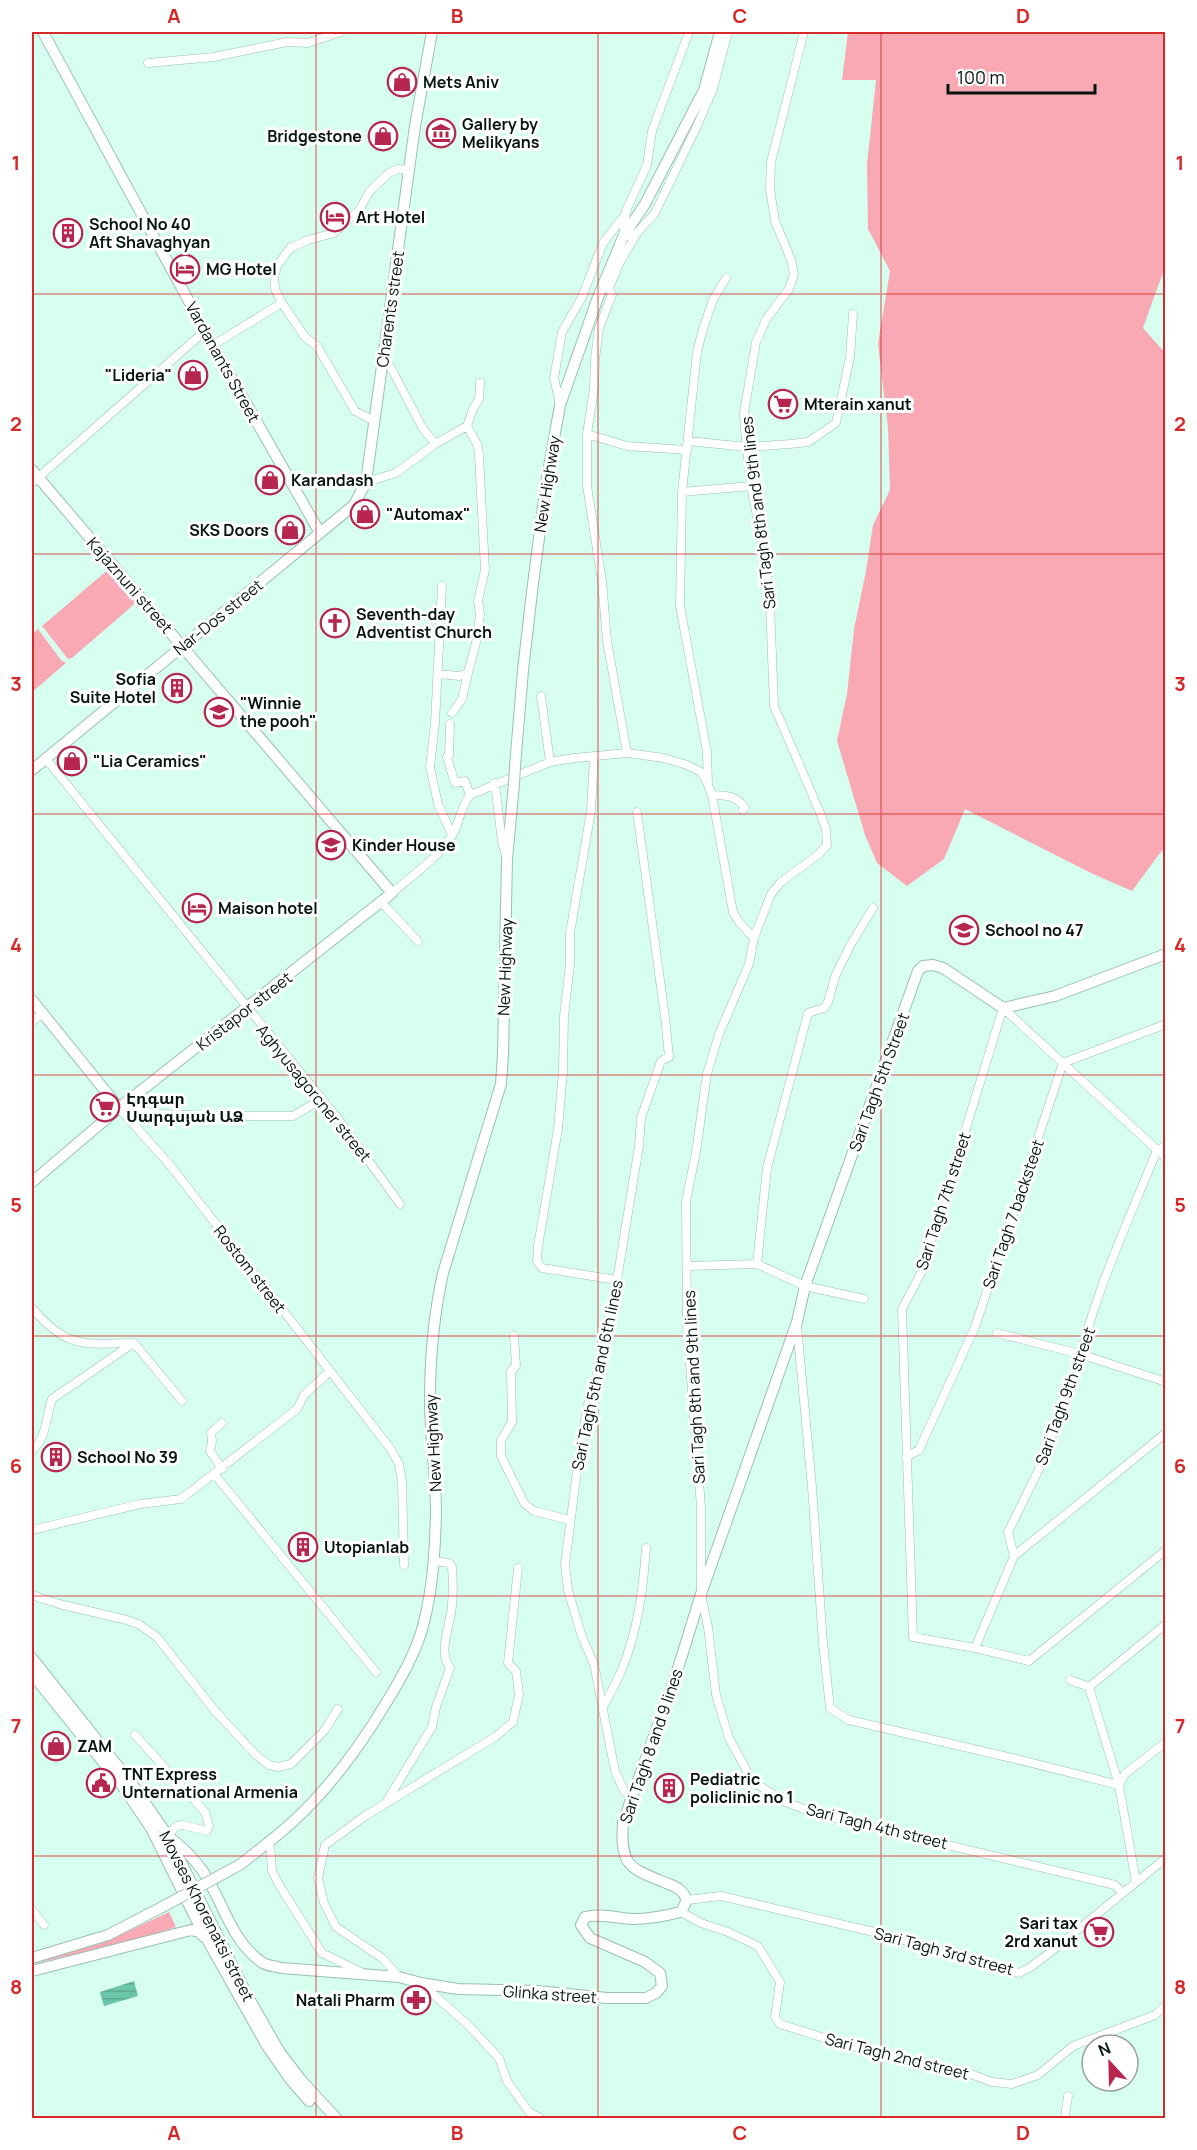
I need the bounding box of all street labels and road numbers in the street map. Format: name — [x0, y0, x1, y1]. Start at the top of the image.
street label: Charents street — [371, 249, 409, 369]
street label: Vardanants Street — [181, 298, 265, 426]
street label: Sari Tagh 8th and 9th lines — [735, 415, 781, 611]
street label: New Highway — [528, 433, 566, 534]
street label: Kajaznuni street — [82, 532, 178, 638]
street label: Nar-Dos street — [168, 574, 268, 660]
street label: New Highway — [492, 917, 518, 1016]
street label: Kristapor street — [191, 967, 297, 1055]
street label: Sari Tagh 5th Street — [844, 1010, 914, 1154]
street label: Aghyusagorcner street — [252, 1020, 376, 1166]
street label: Sari Tagh 7th street — [910, 1129, 976, 1273]
street label: Sari Tagh 7 backsteet — [977, 1136, 1049, 1292]
street label: Rostom street — [209, 1221, 291, 1317]
street label: Sari Tagh 5th and 6th lines — [566, 1278, 628, 1472]
street label: Sari Tagh 8th and 9th lines — [678, 1290, 710, 1484]
street label: Sari Tagh 9th street — [1030, 1324, 1100, 1468]
street label: New Highway — [419, 1393, 447, 1492]
street label: Sari Tagh 8 and 9 lines — [614, 1666, 688, 1826]
street label: Sari Tagh 4th street — [804, 1798, 950, 1854]
street label: Movses Khorenatsi street — [154, 1827, 260, 2005]
street label: Sari Tagh 3rd street — [872, 1922, 1016, 1980]
street label: Glinka street — [502, 1980, 598, 2008]
street label: Sari Tagh 2nd street — [823, 2027, 971, 2085]

